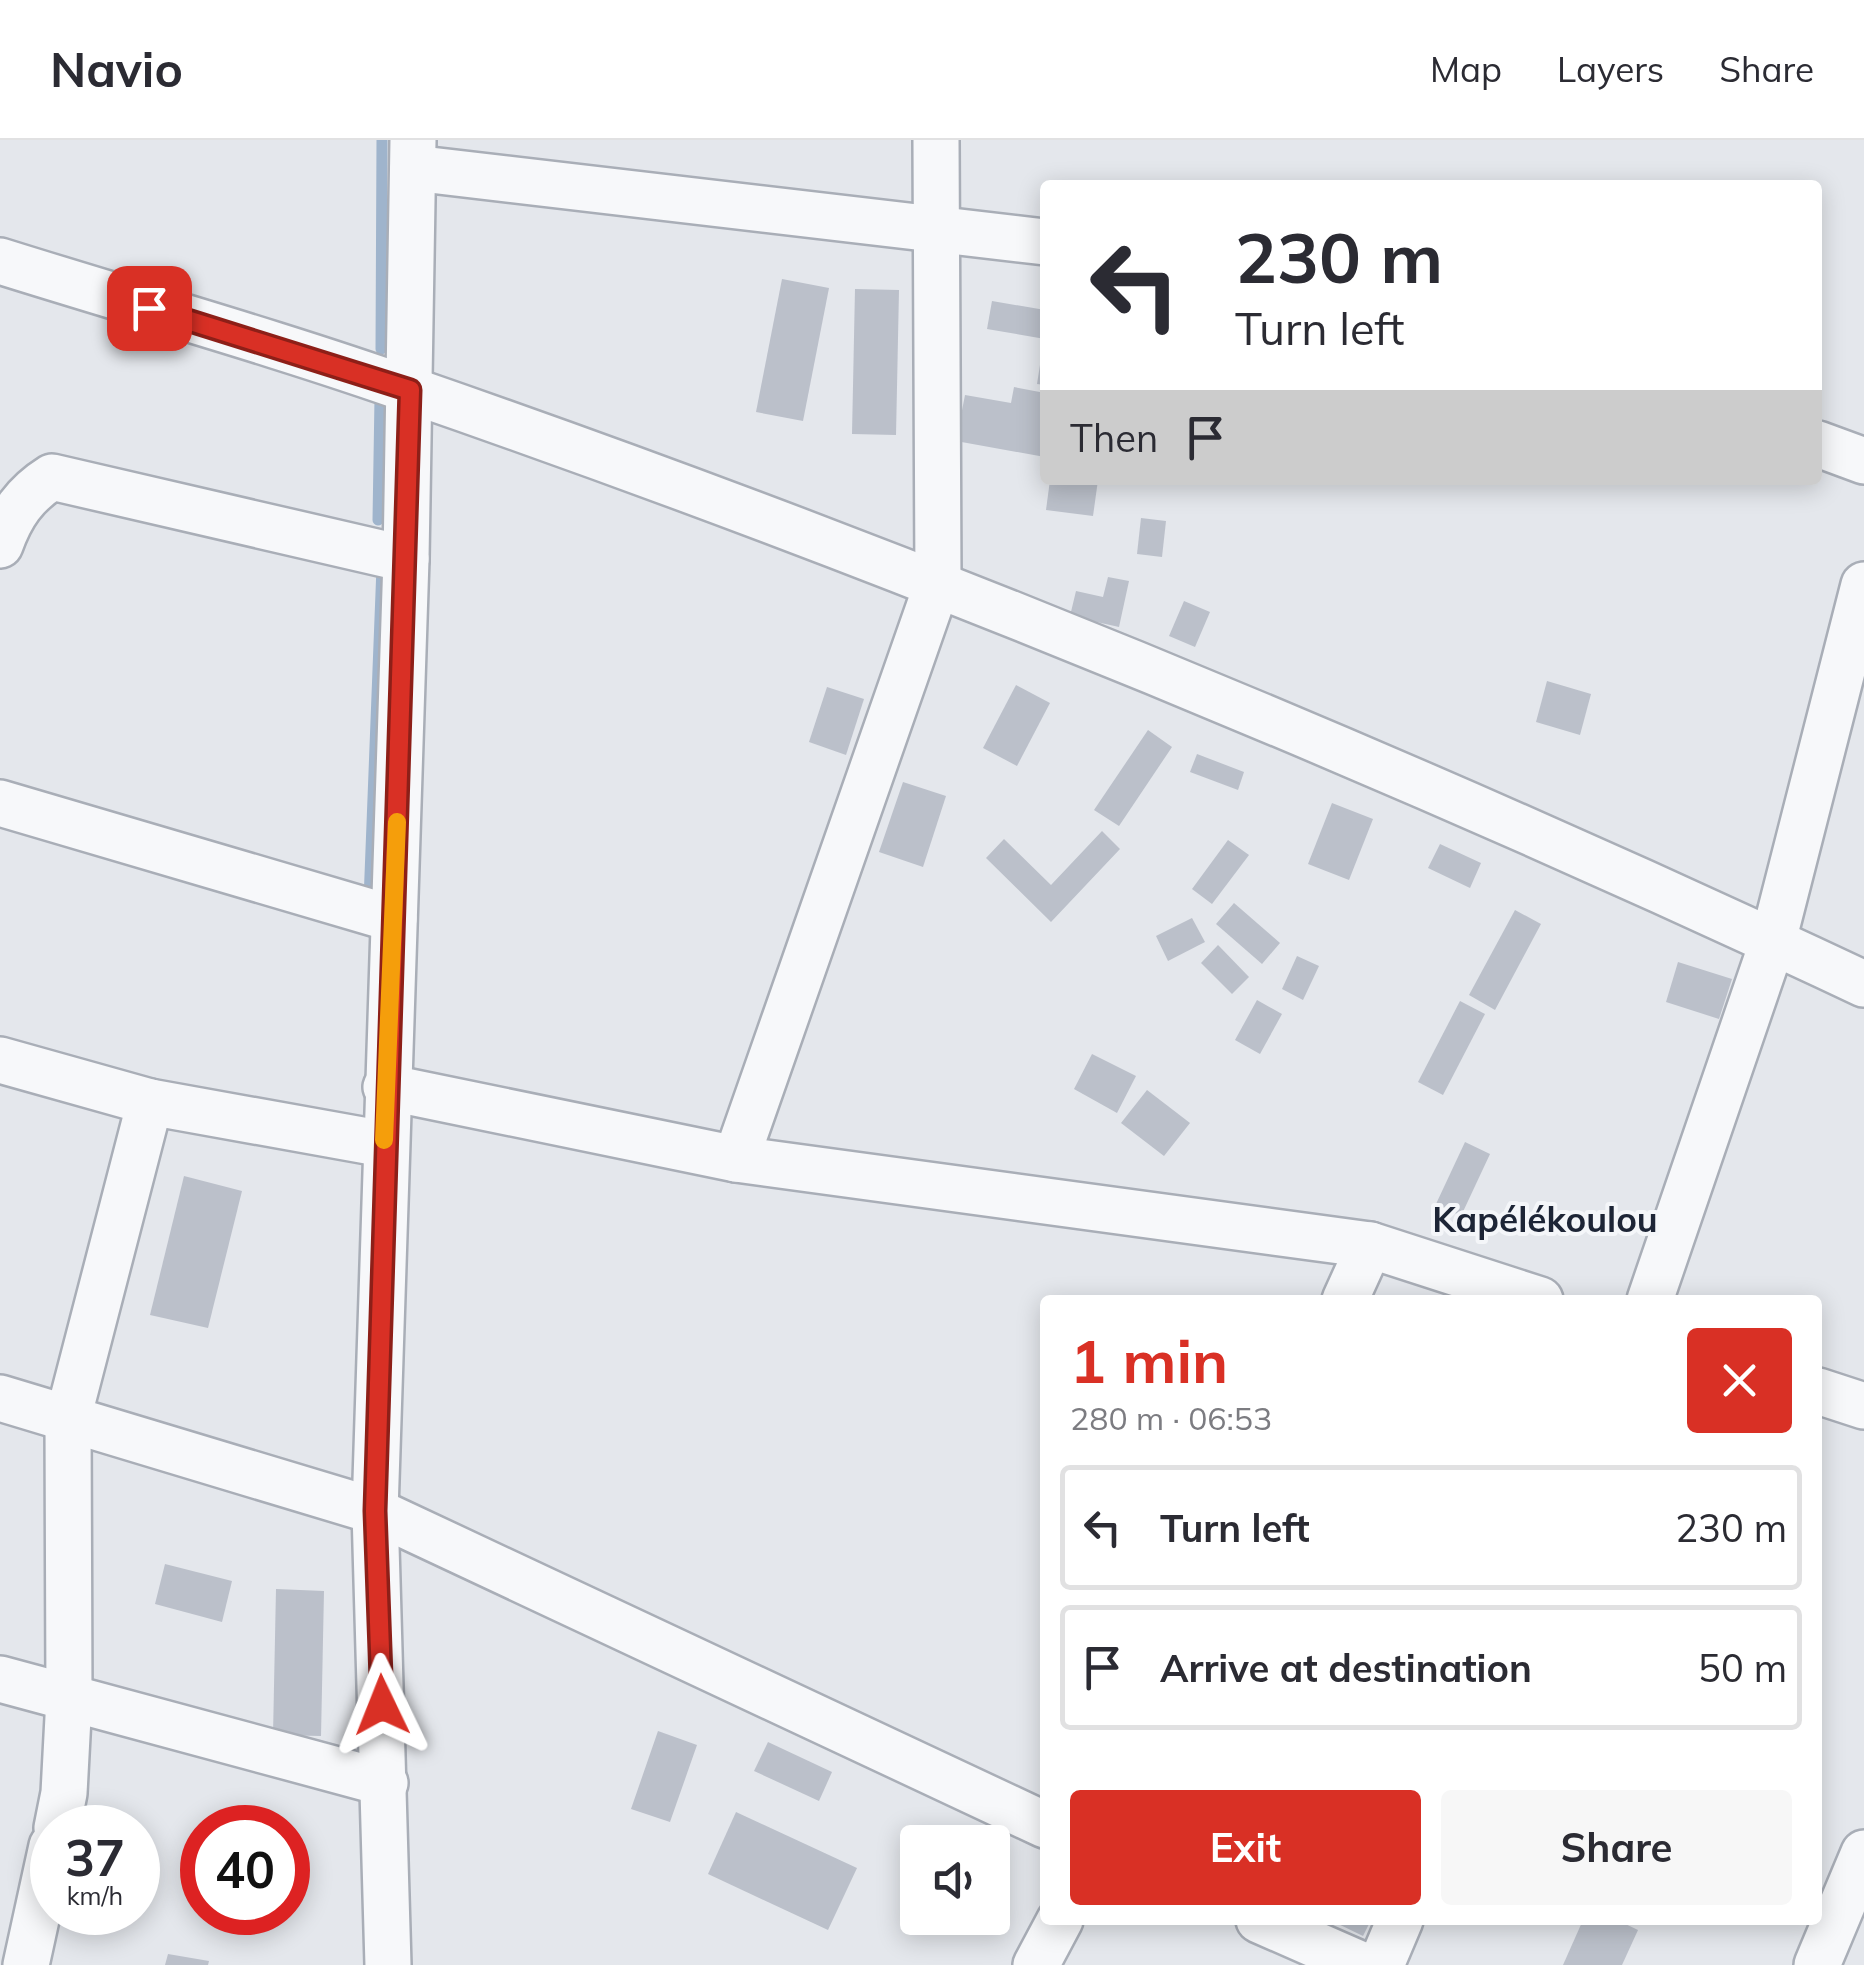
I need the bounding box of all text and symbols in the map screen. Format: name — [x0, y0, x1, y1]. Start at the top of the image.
text: Navio — [50, 39, 183, 99]
text: Map — [1430, 47, 1502, 91]
text: Layers — [1557, 47, 1664, 91]
text: Share — [1719, 47, 1814, 91]
text: 230 m — [1235, 213, 1443, 301]
icon: left — [1070, 220, 1200, 350]
pin — [107, 266, 192, 351]
icon: arrive — [122, 281, 177, 336]
text: Turn left — [1235, 300, 1404, 356]
icon: arrive — [1178, 410, 1233, 465]
text: Then — [1070, 414, 1158, 462]
district label: Kapélékoulou — [1432, 1197, 1658, 1241]
text: 1 min — [1070, 1323, 1228, 1398]
button: close — [1687, 1328, 1792, 1433]
text: 280 m · 06:53 — [1070, 1398, 1272, 1438]
icon: left — [1075, 1500, 1130, 1555]
text: Turn left — [1160, 1504, 1310, 1552]
text: 230 m — [1675, 1504, 1787, 1552]
icon: arrive — [1075, 1640, 1130, 1695]
text: Arrive at destination — [1160, 1644, 1532, 1692]
text: 50 m — [1698, 1644, 1787, 1692]
position arrow — [330, 1653, 434, 1757]
button: Exit — [1070, 1790, 1421, 1905]
button: Share — [1441, 1790, 1792, 1905]
speed limit sign: 40 — [180, 1805, 310, 1935]
map controls — [900, 1825, 1010, 1935]
button: sound — [900, 1825, 1010, 1935]
text: 37 — [65, 1826, 125, 1889]
text: km/h — [67, 1880, 123, 1911]

